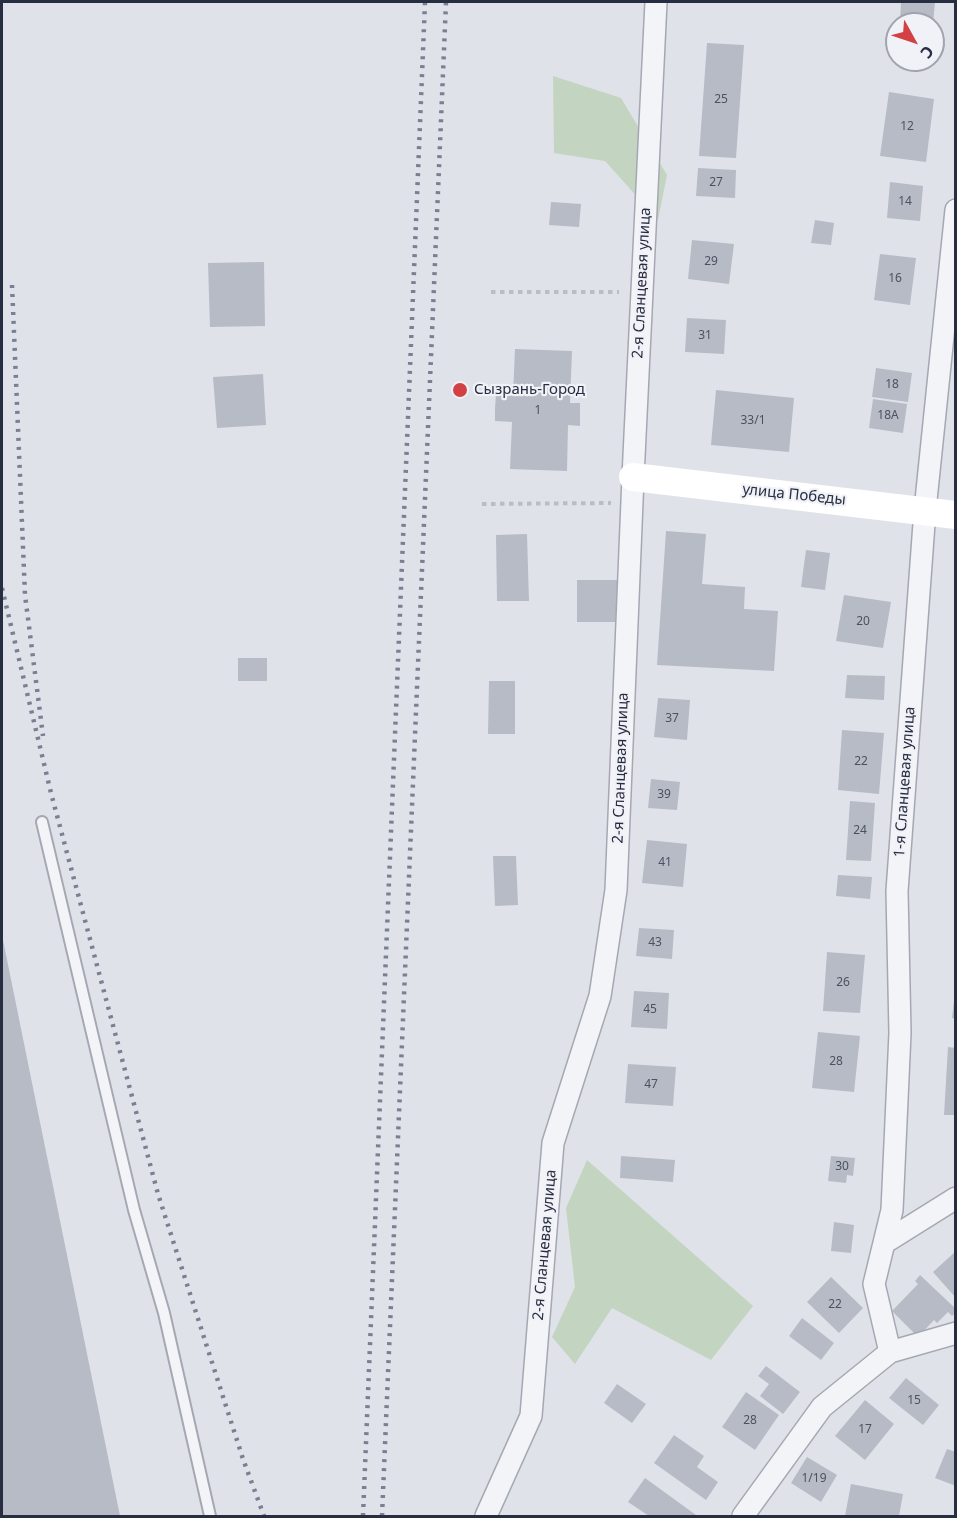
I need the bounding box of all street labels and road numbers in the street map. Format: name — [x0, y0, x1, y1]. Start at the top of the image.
street label: 2-я Сланцевая улица — [629, 207, 655, 359]
street label: улица Победы — [741, 481, 847, 509]
street label: 2-я Сланцевая улица — [609, 692, 633, 844]
street label: 1-я Сланцевая улица — [891, 706, 919, 858]
street label: 2-я Сланцевая улица — [529, 1169, 561, 1321]

